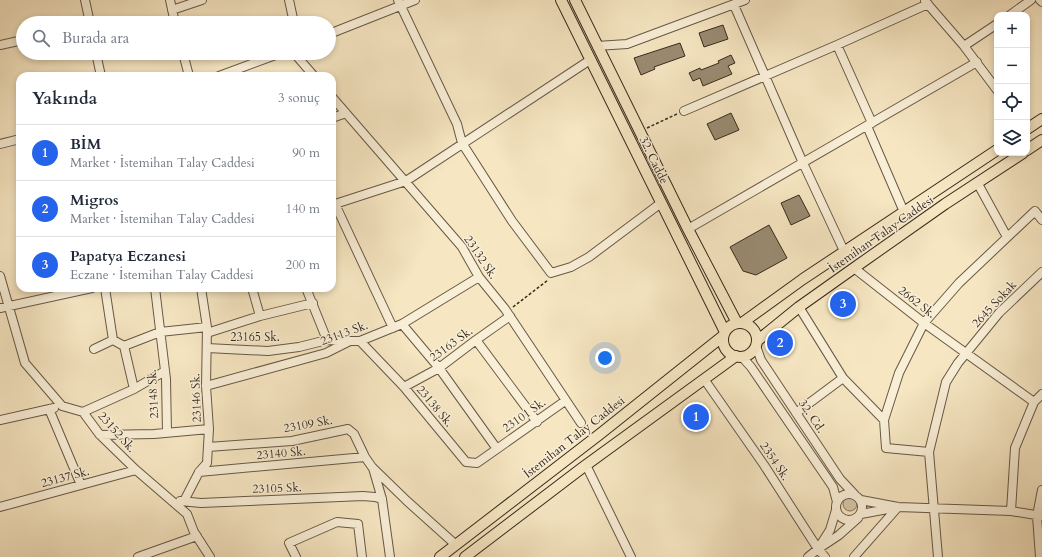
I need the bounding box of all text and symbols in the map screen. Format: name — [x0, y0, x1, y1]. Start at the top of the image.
map controls — [994, 12, 1030, 156]
button: + — [994, 12, 1030, 48]
search box — [16, 16, 336, 60]
icon: search — [30, 27, 52, 49]
text: Burada ara — [62, 28, 129, 48]
button: − — [994, 48, 1030, 84]
button: locate — [994, 84, 1030, 120]
text: Yakında — [32, 87, 97, 110]
text: 3 sonuç — [278, 89, 320, 107]
button: layers — [994, 120, 1030, 156]
text: BİM — [70, 134, 101, 154]
street label: 32. Cadde — [636, 134, 672, 186]
text: 1 — [42, 144, 48, 162]
text: 90 m — [292, 144, 320, 162]
text: Market · İstemihan Talay Caddesi — [70, 154, 255, 172]
text: Migros — [70, 190, 119, 210]
street label: İstemihan Talay Caddesi — [825, 191, 937, 276]
text: 2 — [42, 200, 48, 218]
text: 140 m — [286, 200, 320, 218]
text: Market · İstemihan Talay Caddesi — [70, 210, 255, 228]
street label: 23132 Sk. — [461, 232, 501, 282]
text: Papatya Eczanesi — [70, 246, 186, 266]
text: 3 — [42, 256, 48, 274]
text: 200 m — [286, 256, 320, 274]
text: Eczane · İstemihan Talay Caddesi — [70, 266, 254, 284]
street label: 2645 Sokak — [968, 277, 1020, 331]
street label: 2662 Sk. — [895, 282, 939, 322]
pin: 3 — [830, 289, 856, 319]
street label: 23113 Sk. — [318, 317, 370, 349]
street label: 23163 Sk. — [426, 323, 476, 365]
pin: 2 — [767, 328, 793, 358]
street label: 23165 Sk. — [230, 329, 280, 345]
your location — [595, 348, 615, 368]
street label: 23148 Sk. — [144, 369, 162, 419]
street label: 23146 Sk. — [187, 373, 205, 423]
street label: 23138 Sk. — [413, 382, 457, 430]
street label: İstemihan Talay Caddesi — [519, 391, 628, 482]
street label: 23101 Sk. — [499, 394, 549, 436]
street label: 32. Cd. — [795, 396, 829, 436]
pin: 1 — [683, 402, 709, 432]
street label: 23152 Sk. — [95, 408, 139, 456]
street label: 23109 Sk. — [282, 412, 334, 436]
street label: 2354 Sk. — [756, 439, 794, 483]
street label: 23140 Sk. — [256, 443, 306, 463]
street label: 23137 Sk. — [39, 463, 91, 491]
street label: 23105 Sk. — [252, 479, 302, 497]

